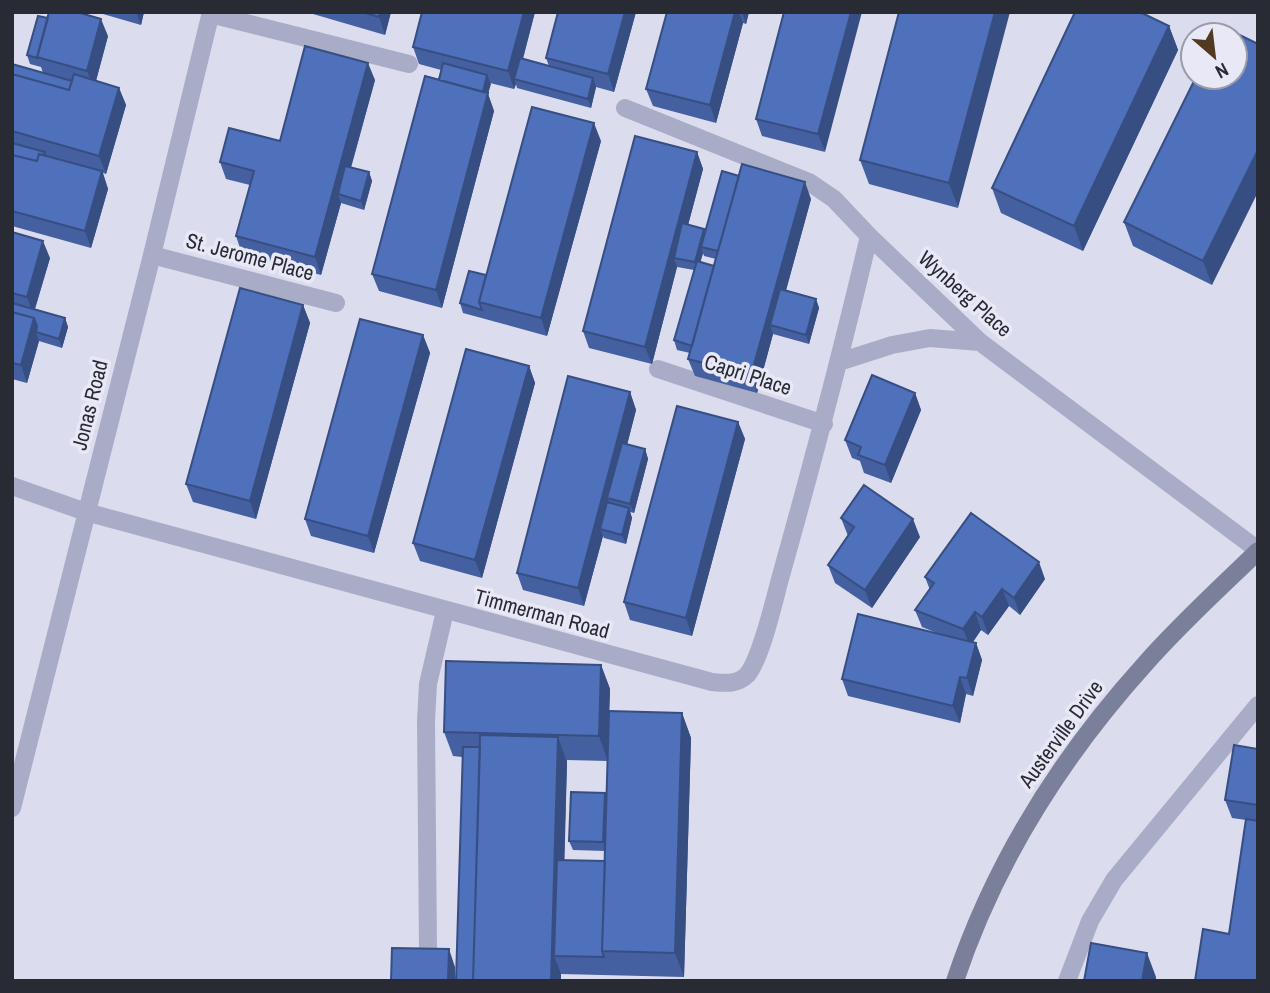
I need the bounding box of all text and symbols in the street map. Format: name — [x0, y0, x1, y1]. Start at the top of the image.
north arrow — [1179, 21, 1249, 91]
text: N — [1211, 57, 1233, 85]
street label: St. Jerome Place — [183, 226, 317, 287]
street label: Wynberg Place — [912, 244, 1018, 343]
street label: Capri Place — [701, 347, 795, 402]
street label: Jonas Road — [64, 357, 115, 453]
street label: Timmerman Road — [472, 582, 613, 645]
street label: Austerville Drive — [1011, 674, 1109, 794]

